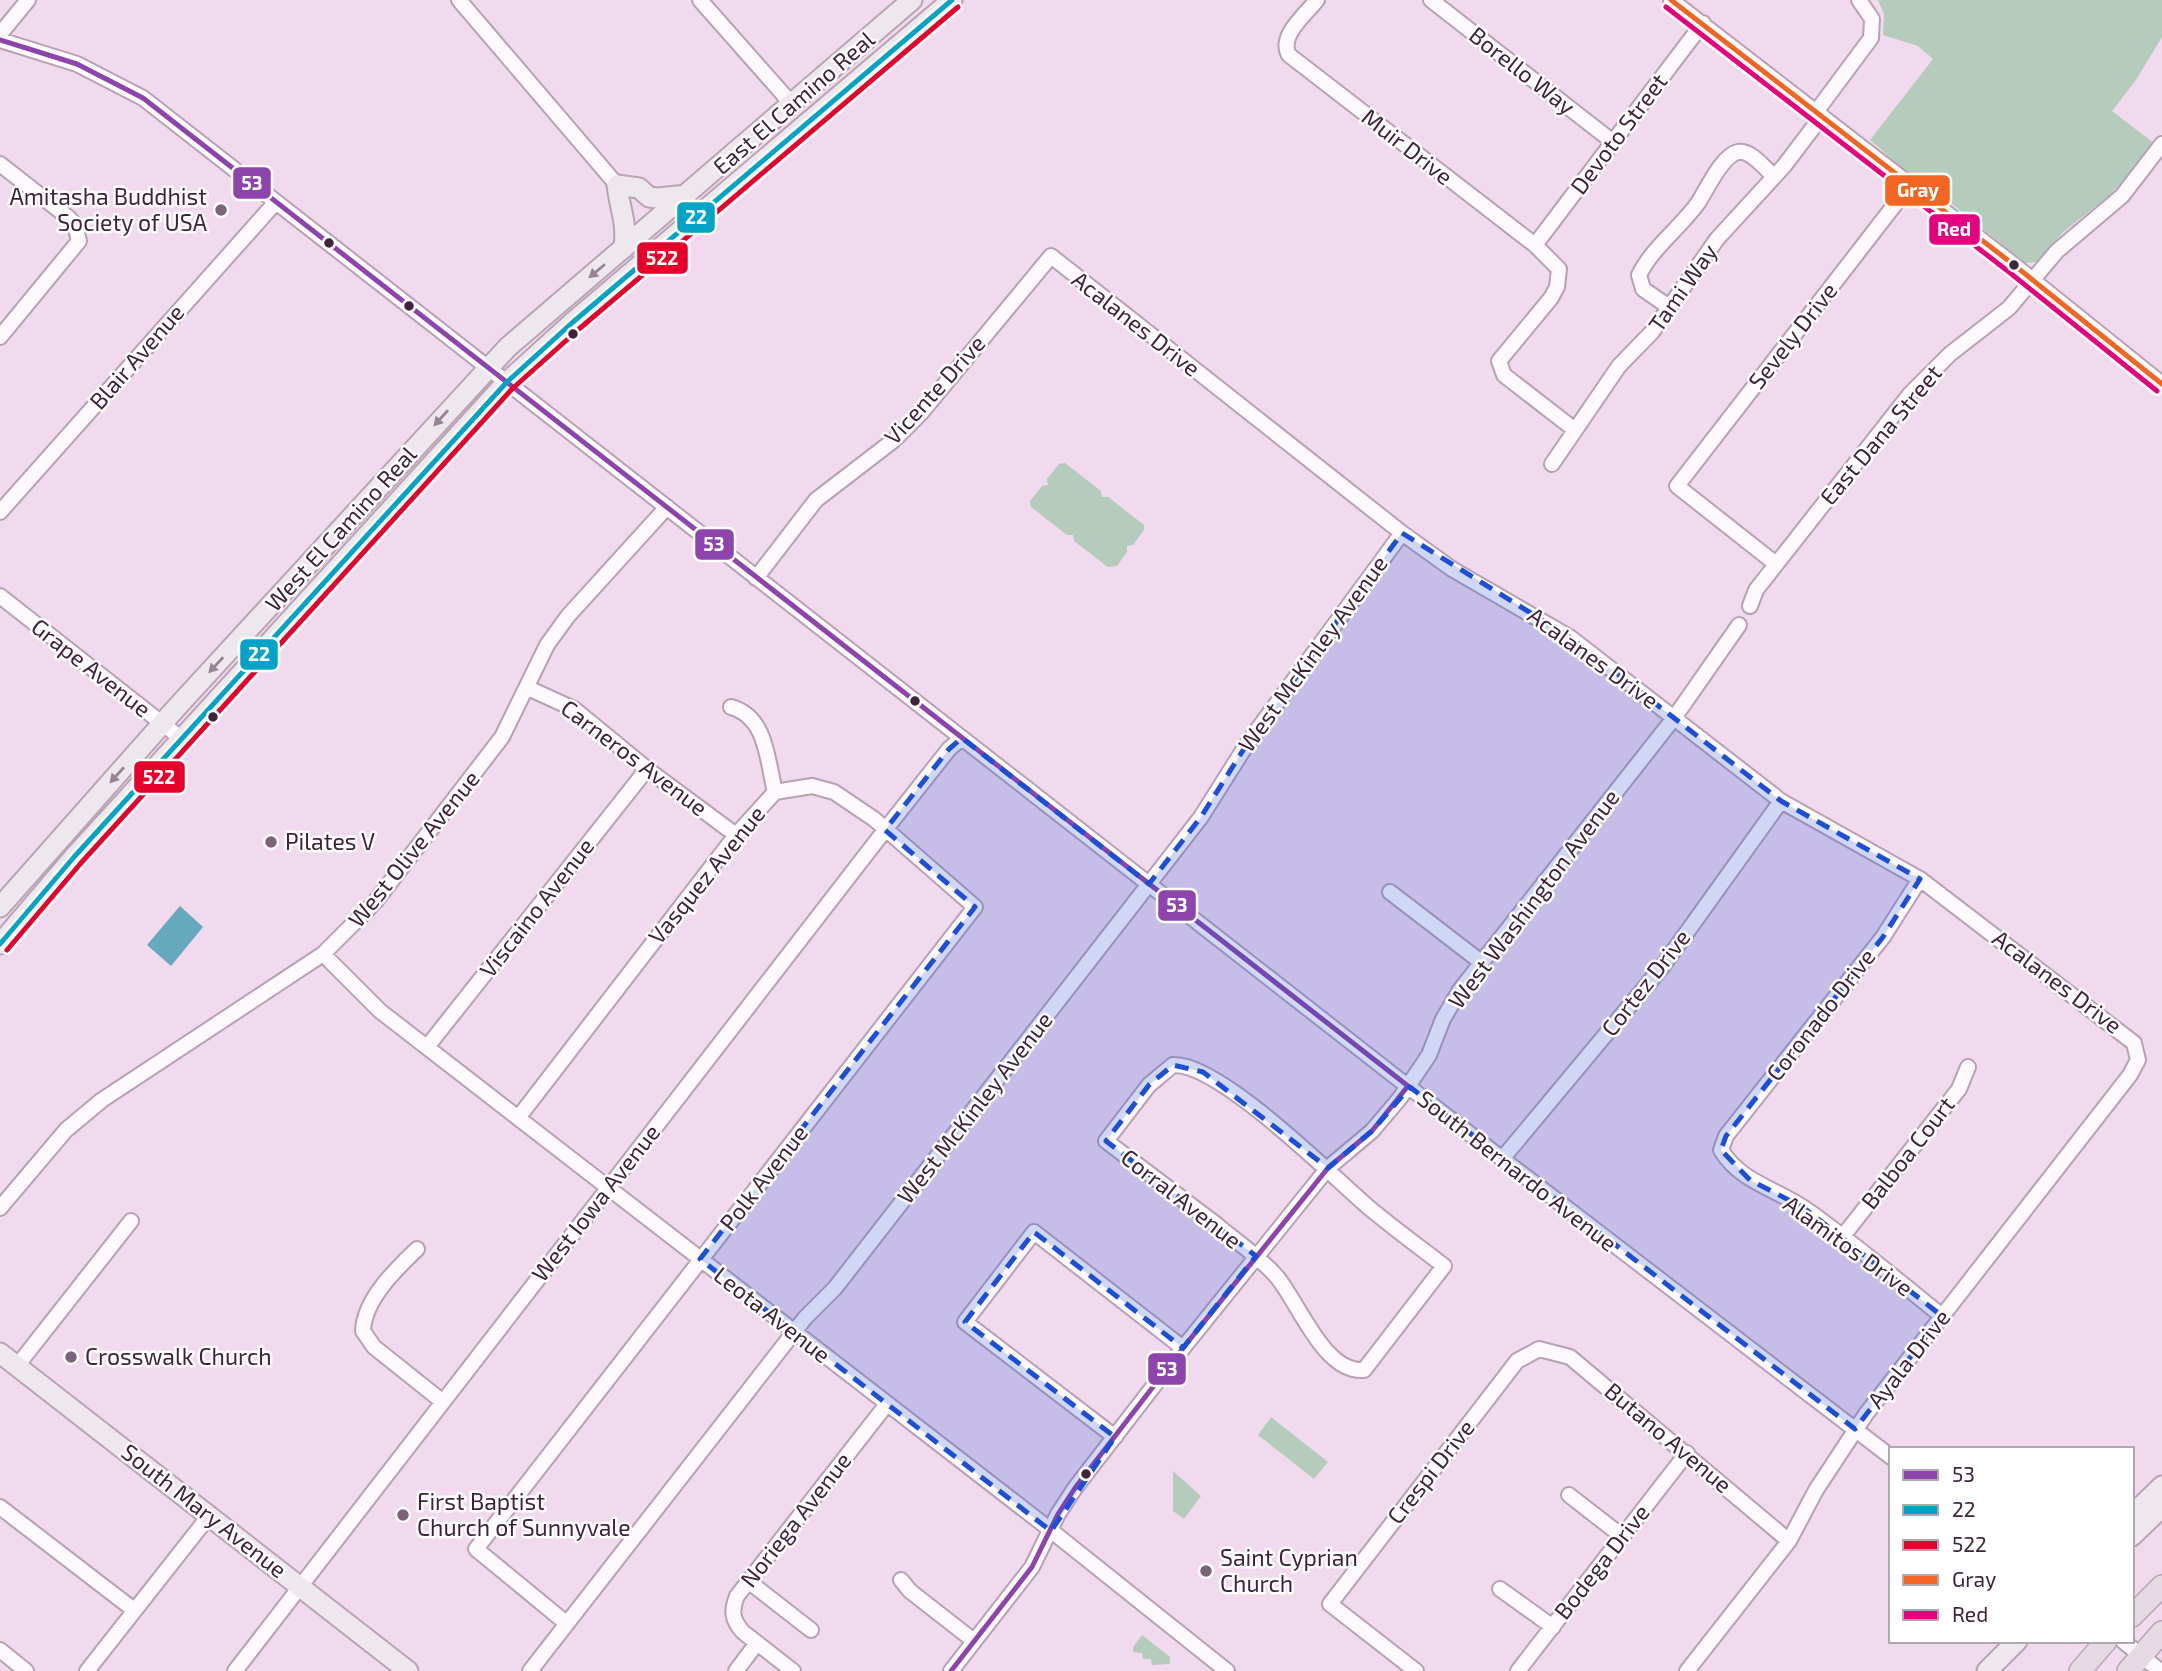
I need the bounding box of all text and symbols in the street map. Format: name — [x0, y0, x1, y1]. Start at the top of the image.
street label: Borello Way — [1464, 20, 1581, 120]
street label: East El Camino Real — [707, 25, 880, 180]
street label: Devoto Street — [1564, 67, 1673, 199]
street label: Muir Drive — [1357, 102, 1459, 190]
line badge: 53 — [232, 166, 272, 200]
text: 53 — [241, 171, 263, 194]
line badge: Gray — [1884, 174, 1951, 207]
text: Gray — [1897, 178, 1939, 202]
place label: Amitasha Buddhist Society of USA — [9, 182, 208, 236]
line badge: 22 — [676, 201, 716, 234]
marker: Amitasha Buddhist Society of USA — [213, 202, 229, 218]
text: 22 — [685, 205, 707, 228]
line badge: Red — [1928, 213, 1981, 246]
text: Red — [1937, 217, 1971, 240]
unlabelled marker — [322, 236, 336, 250]
street label: Tami Way — [1642, 238, 1723, 337]
line badge: 522 — [636, 241, 689, 275]
text: 522 — [646, 246, 678, 269]
unlabelled marker — [2007, 258, 2021, 272]
one-way arrow — [588, 263, 605, 278]
street label: Acalanes Drive — [1067, 265, 1206, 382]
street label: Sevely Drive — [1742, 277, 1842, 394]
street label: Blair Avenue — [83, 298, 189, 415]
unlabelled marker — [402, 299, 416, 313]
unlabelled marker — [566, 327, 580, 341]
street label: Vicente Drive — [878, 329, 991, 450]
street label: East Dana Street — [1814, 359, 1947, 510]
one-way arrow — [433, 409, 449, 427]
street label: West El Camino Real — [259, 440, 422, 617]
line badge: 53 — [694, 528, 735, 561]
text: 53 — [703, 532, 725, 555]
street label: West McKinley Avenue — [1232, 550, 1393, 757]
street label: Acalanes Drive — [1523, 600, 1664, 714]
street label: Grape Avenue — [26, 612, 157, 722]
line badge: 22 — [239, 638, 279, 671]
text: 22 — [248, 642, 270, 665]
one-way arrow — [208, 656, 224, 674]
street label: Carneros Avenue — [556, 693, 713, 821]
unlabelled marker — [908, 694, 922, 708]
unlabelled marker — [206, 710, 220, 724]
line badge: 522 — [133, 760, 186, 794]
street label: West Olive Avenue — [342, 764, 485, 932]
text: 522 — [143, 765, 175, 788]
one-way arrow — [109, 766, 125, 784]
street label: West Washington Avenue — [1442, 783, 1625, 1013]
street label: Vasquez Avenue — [642, 800, 770, 949]
place label: Pilates V — [285, 827, 375, 855]
street label: Viscaino Avenue — [473, 832, 599, 983]
marker: Pilates V — [263, 834, 279, 850]
line badge: 53 — [1157, 889, 1197, 922]
text: 53 — [1166, 893, 1188, 916]
street label: Cortez Drive — [1595, 923, 1696, 1041]
street label: Acalanes Drive — [1987, 923, 2128, 1039]
street label: Coronado Drive — [1760, 943, 1881, 1086]
street label: West McKinley Avenue — [891, 1006, 1058, 1209]
street label: South Bernardo Avenue — [1412, 1084, 1623, 1257]
street label: Balboa Court — [1855, 1090, 1960, 1214]
street label: West Iowa Avenue — [525, 1118, 665, 1286]
street label: Polk Avenue — [713, 1119, 813, 1236]
street label: Corral Avenue — [1116, 1142, 1247, 1254]
street label: Alamitos Drive — [1779, 1189, 1919, 1301]
street label: Leota Avenue — [709, 1260, 836, 1368]
street label: Ayala Drive — [1861, 1303, 1955, 1413]
place label: Crosswalk Church — [85, 1342, 272, 1370]
marker: Crosswalk Church — [63, 1349, 79, 1365]
line badge: 53 — [1147, 1352, 1187, 1386]
text: 53 — [1156, 1357, 1178, 1380]
street label: Butano Avenue — [1600, 1376, 1738, 1498]
street label: Crespi Drive — [1381, 1414, 1480, 1529]
street label: South Mary Avenue — [117, 1437, 293, 1583]
street label: Noriega Avenue — [734, 1446, 857, 1592]
legend — [1889, 1447, 2134, 1643]
text: 53 — [1952, 1461, 1975, 1486]
unlabelled marker — [1079, 1467, 1093, 1481]
place label: First Baptist Church of Sunnyvale — [417, 1487, 631, 1541]
text: 22 — [1952, 1496, 1976, 1521]
street label: Bodega Drive — [1548, 1498, 1655, 1624]
marker: First Baptist Church of Sunnyvale — [395, 1507, 411, 1523]
text: 522 — [1952, 1531, 1987, 1556]
place label: Saint Cyprian Church — [1220, 1543, 1358, 1597]
marker: Saint Cyprian Church — [1198, 1563, 1214, 1579]
text: Gray — [1952, 1566, 1996, 1591]
text: Red — [1952, 1601, 1988, 1626]

